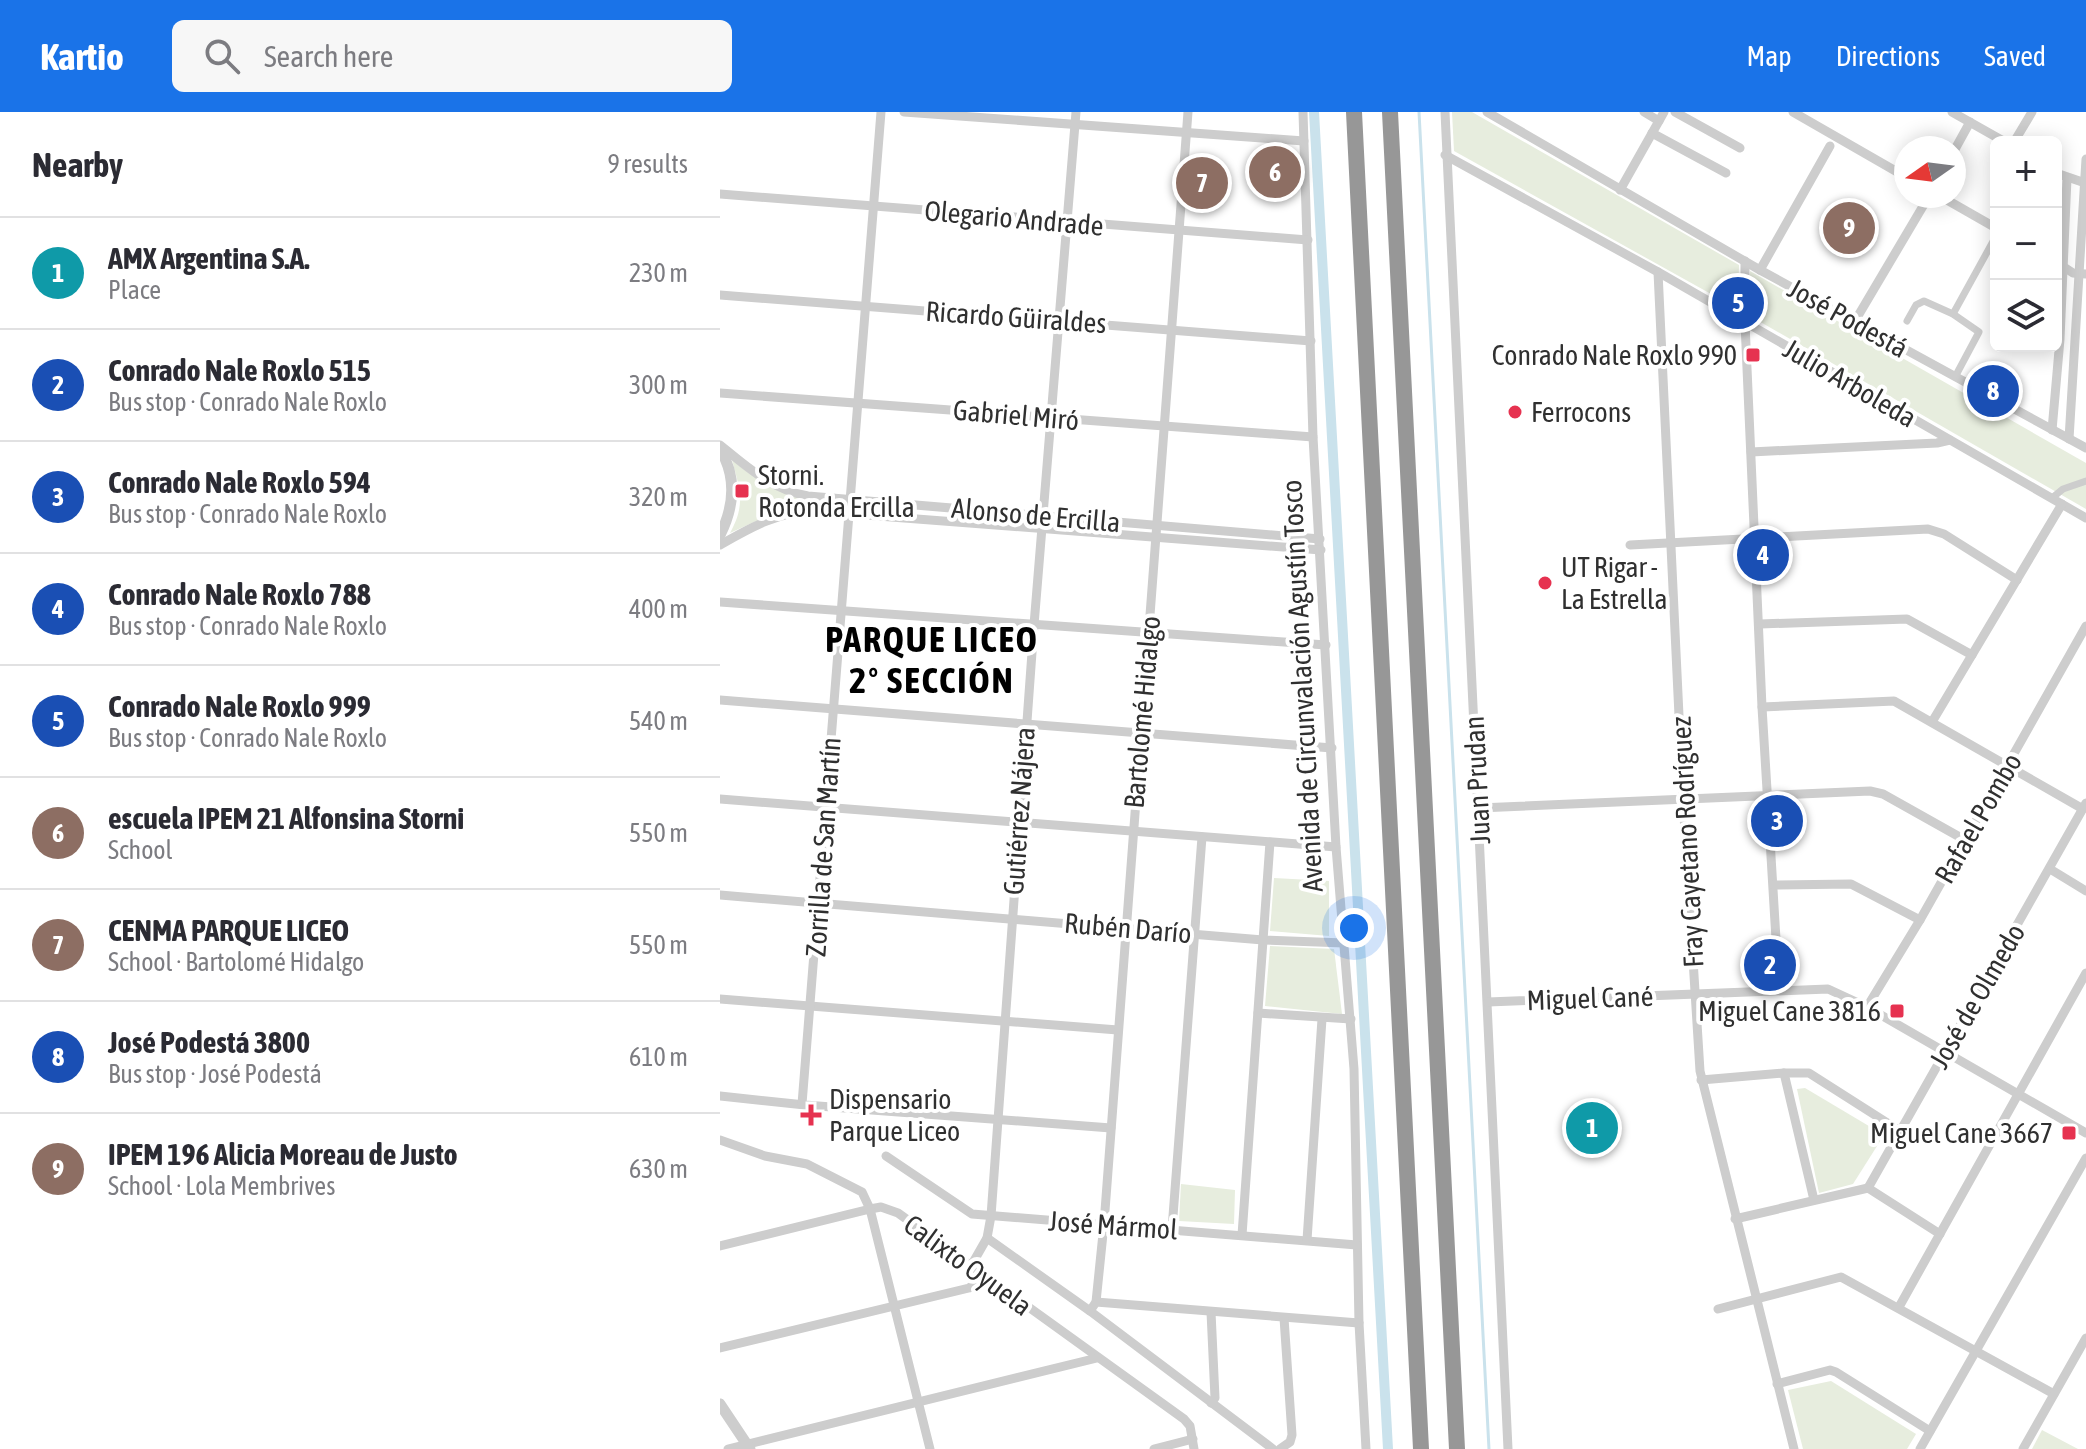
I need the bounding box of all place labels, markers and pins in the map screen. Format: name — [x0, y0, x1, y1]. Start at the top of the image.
pin: 6 — [1249, 142, 1301, 202]
pin: 7 — [1176, 153, 1228, 213]
pin: 9 — [1823, 198, 1875, 258]
pin: 5 — [1712, 273, 1764, 333]
place label: Conrado Nale Roxlo 990 — [1492, 339, 1737, 371]
marker: Conrado Nale Roxlo 990 — [1744, 346, 1762, 364]
pin: 8 — [1967, 361, 2019, 421]
place label: Ferrocons — [1531, 396, 1631, 428]
marker: Ferrocons — [1506, 403, 1524, 421]
place label: Storni. Rotonda Ercilla — [758, 459, 915, 523]
marker: Storni. Rotonda Ercilla — [733, 482, 751, 500]
pin: 4 — [1737, 525, 1789, 585]
place label: UT Rigar - La Estrella — [1561, 551, 1667, 615]
marker: UT Rigar - La Estrella — [1536, 574, 1554, 592]
pin: 3 — [1751, 791, 1803, 851]
pin: 2 — [1744, 935, 1796, 995]
place label: Miguel Cane 3816 — [1698, 995, 1881, 1027]
marker: Miguel Cane 3816 — [1888, 1002, 1906, 1020]
place label: Dispensario Parque Liceo — [829, 1083, 960, 1147]
pin: 1 — [1566, 1098, 1618, 1158]
marker: Dispensario Parque Liceo — [800, 1104, 822, 1126]
place label: Miguel Cane 3667 — [1870, 1117, 2053, 1149]
marker: Miguel Cane 3667 — [2060, 1124, 2078, 1142]

